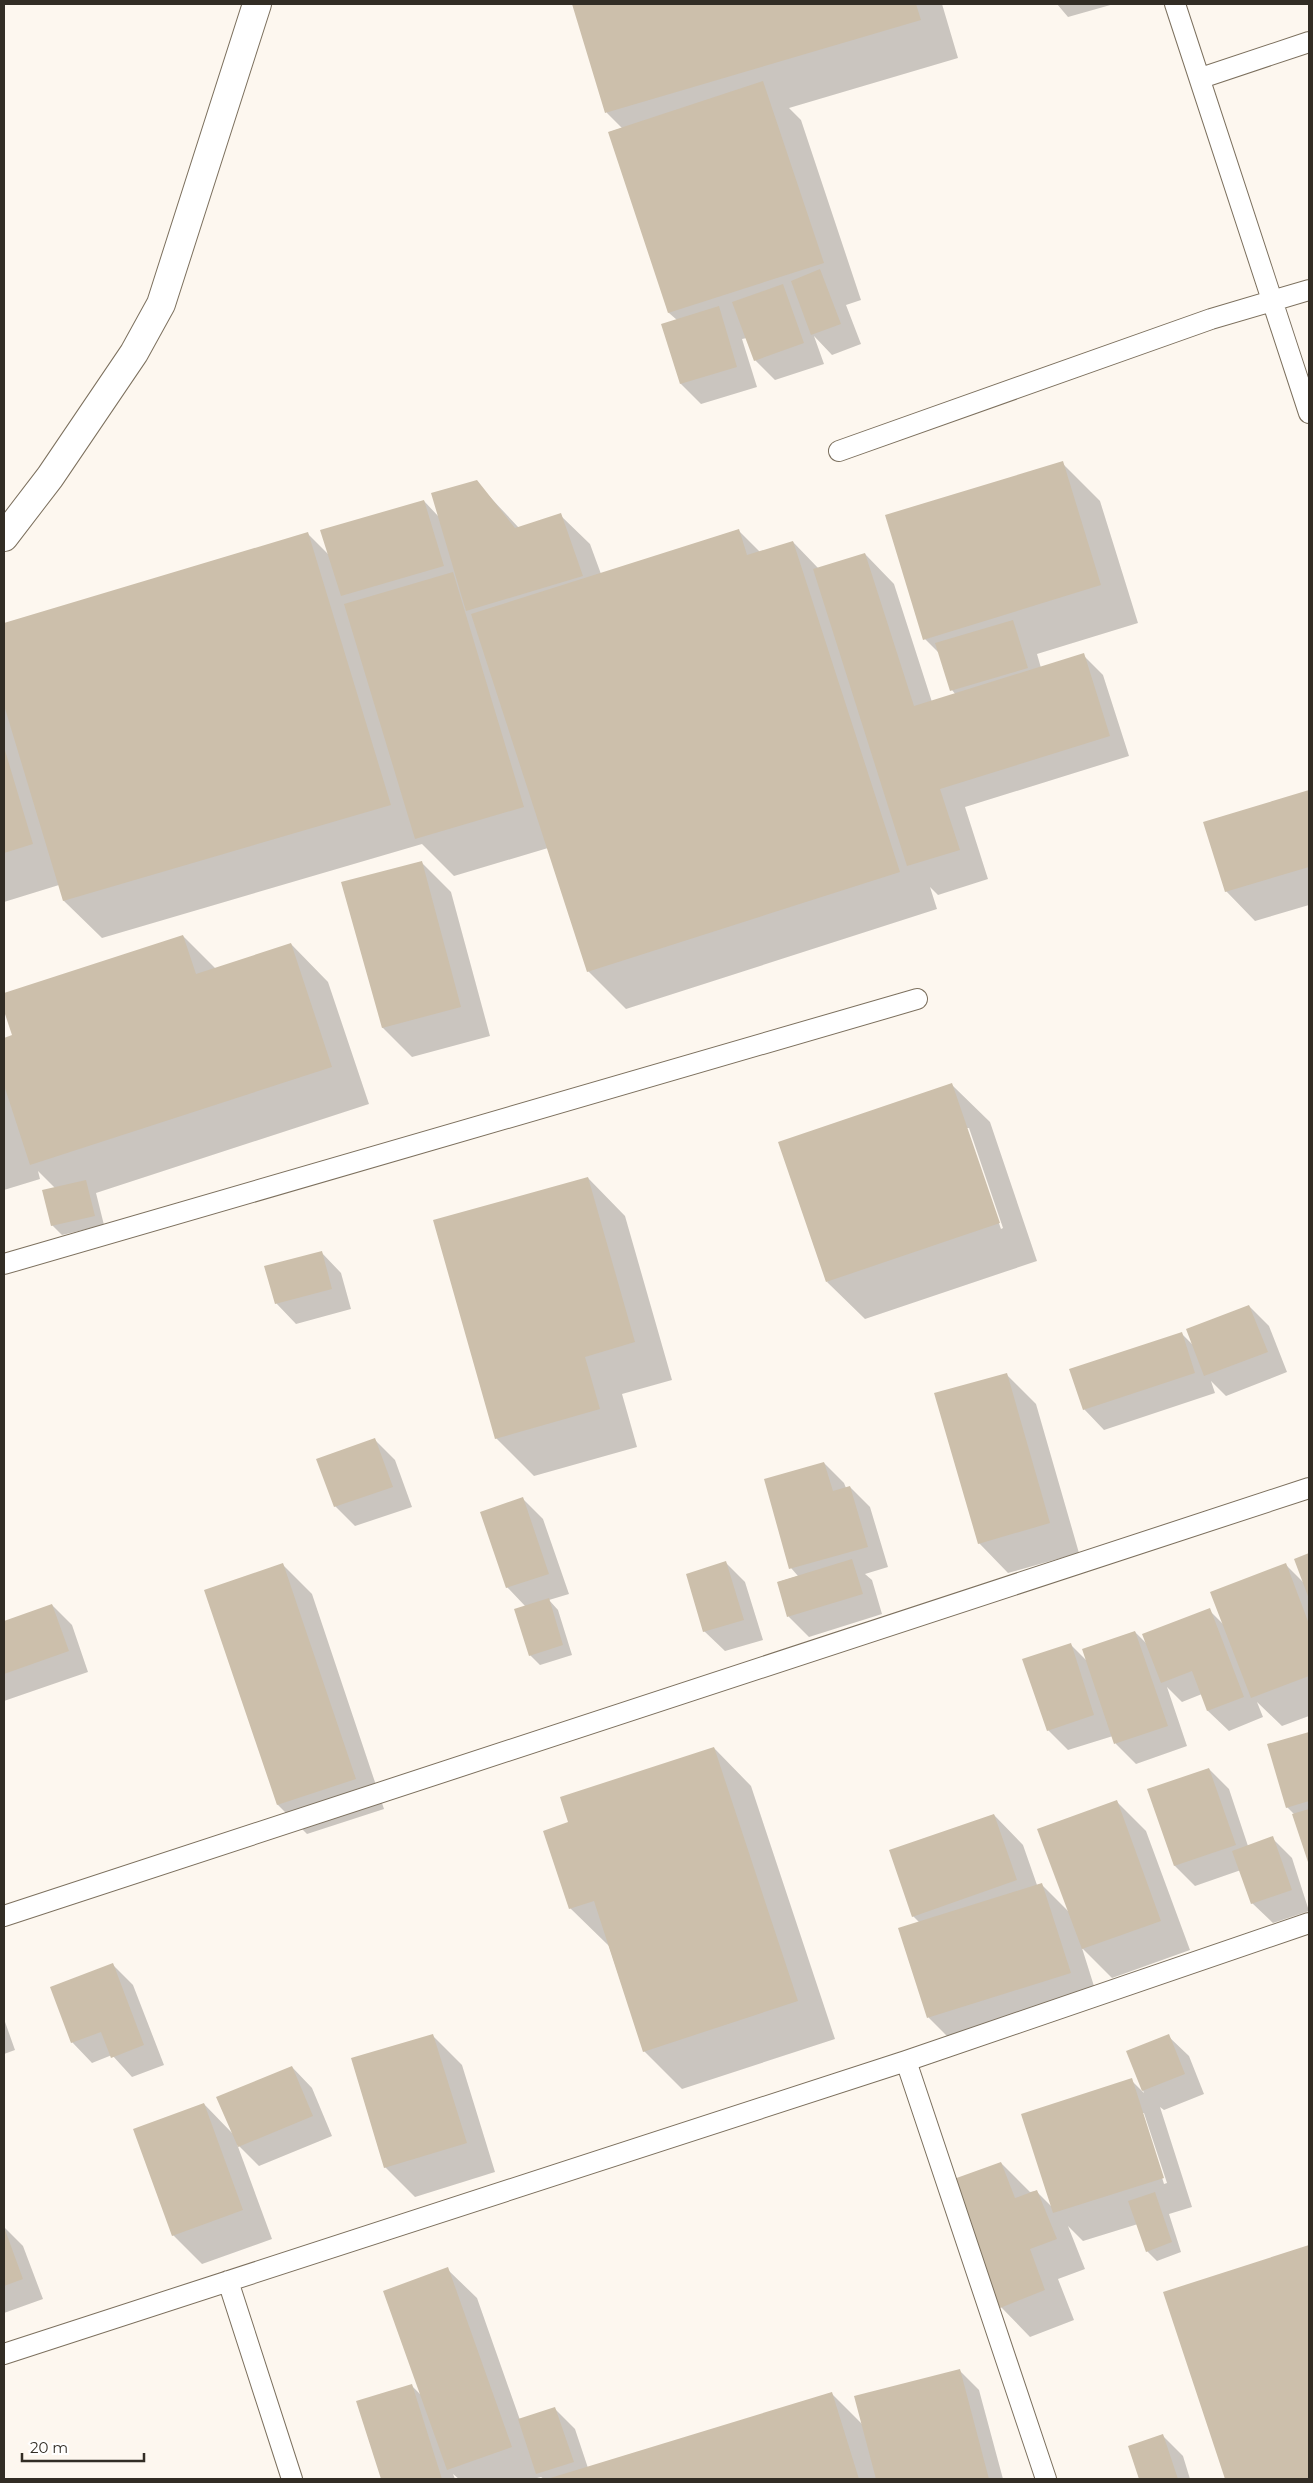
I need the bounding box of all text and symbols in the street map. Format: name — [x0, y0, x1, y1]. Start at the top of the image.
scale bar — [22, 2430, 145, 2462]
text: 20 m — [30, 2438, 68, 2457]

